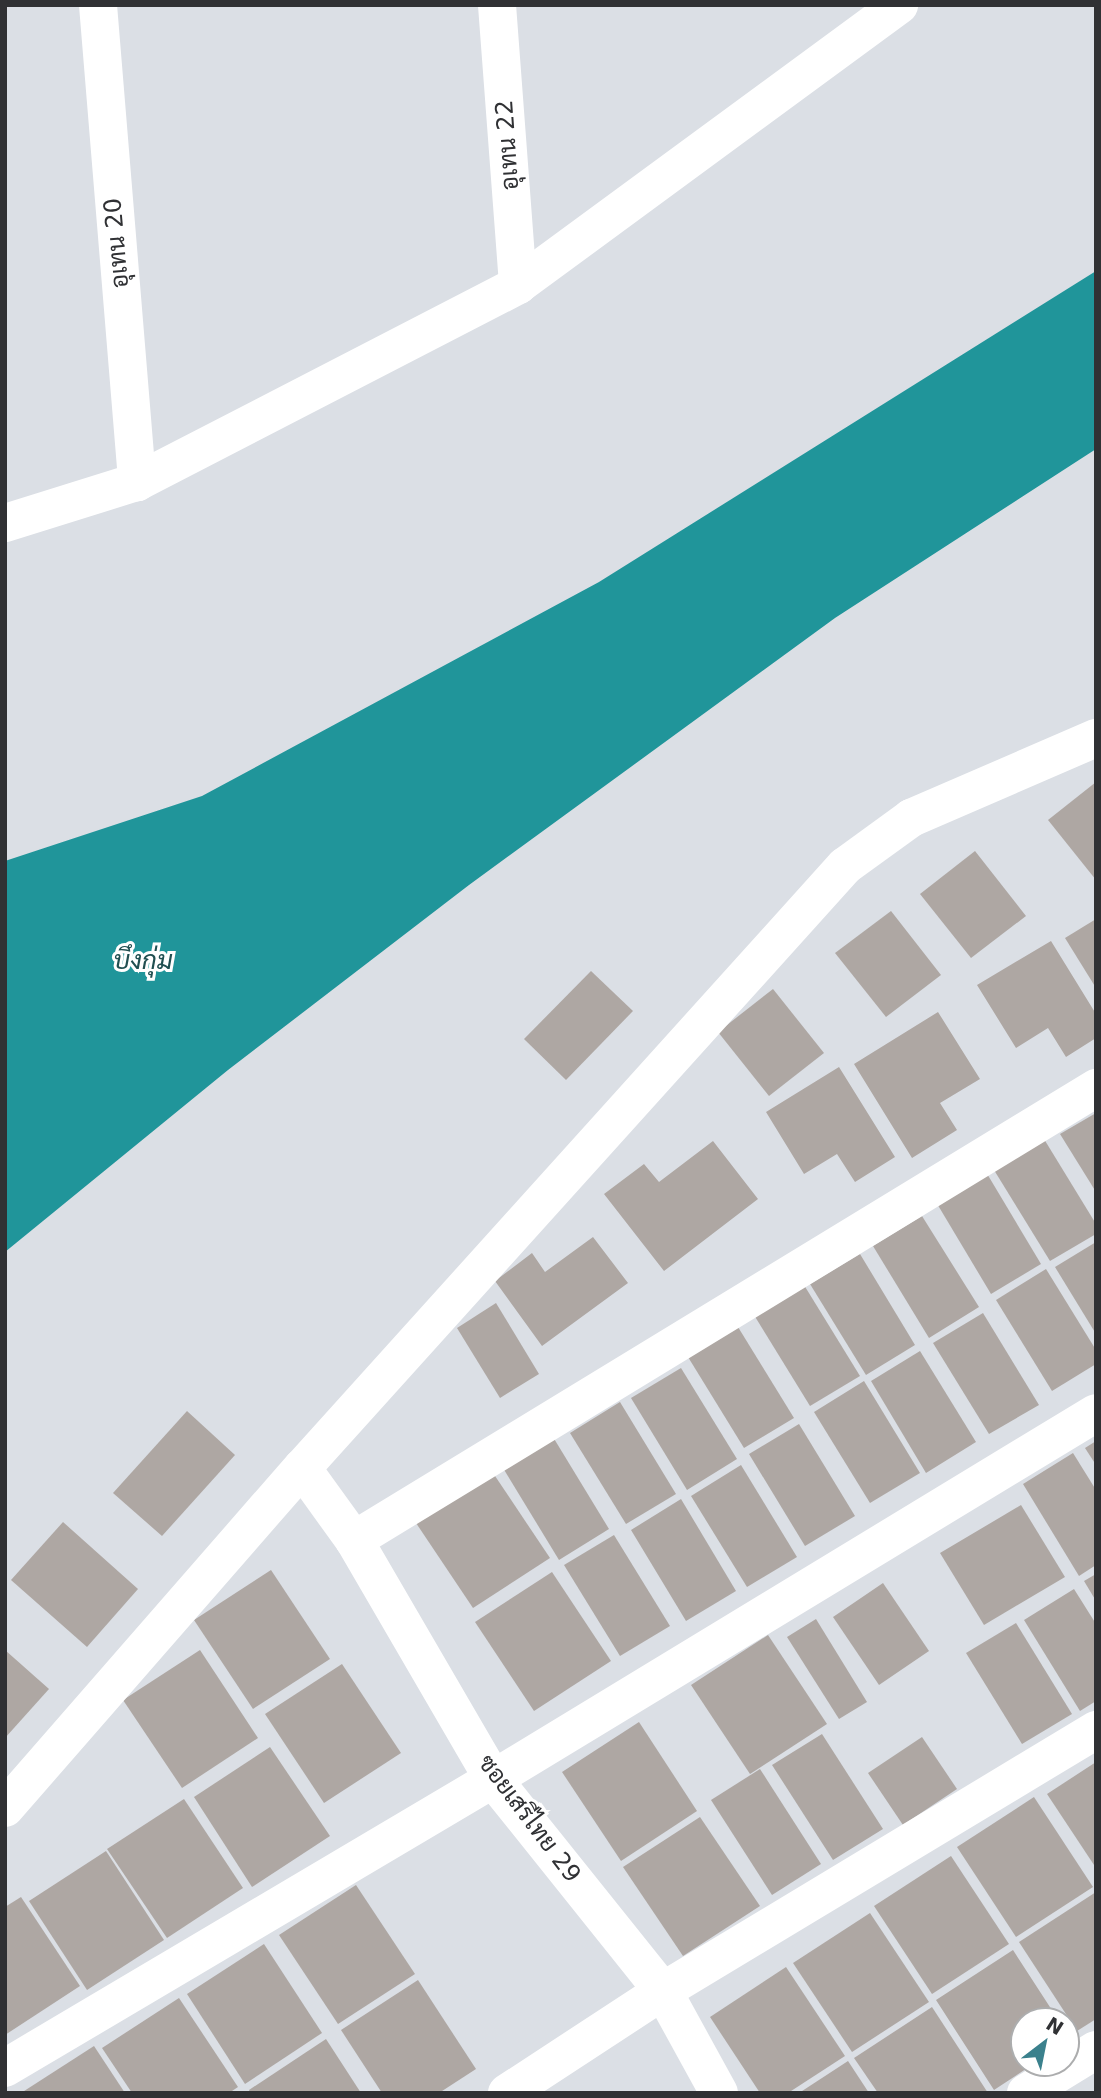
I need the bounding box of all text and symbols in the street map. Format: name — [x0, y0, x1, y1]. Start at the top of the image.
street label: อุเทน 22 — [490, 99, 526, 191]
street label: อุเทน 20 — [99, 197, 135, 289]
water label: บึงกุ่ม — [113, 945, 173, 977]
street label: ซอยเสรีไทย 29 — [472, 1749, 586, 1889]
north arrow — [1010, 2007, 1080, 2077]
text: N — [1042, 2012, 1068, 2039]

